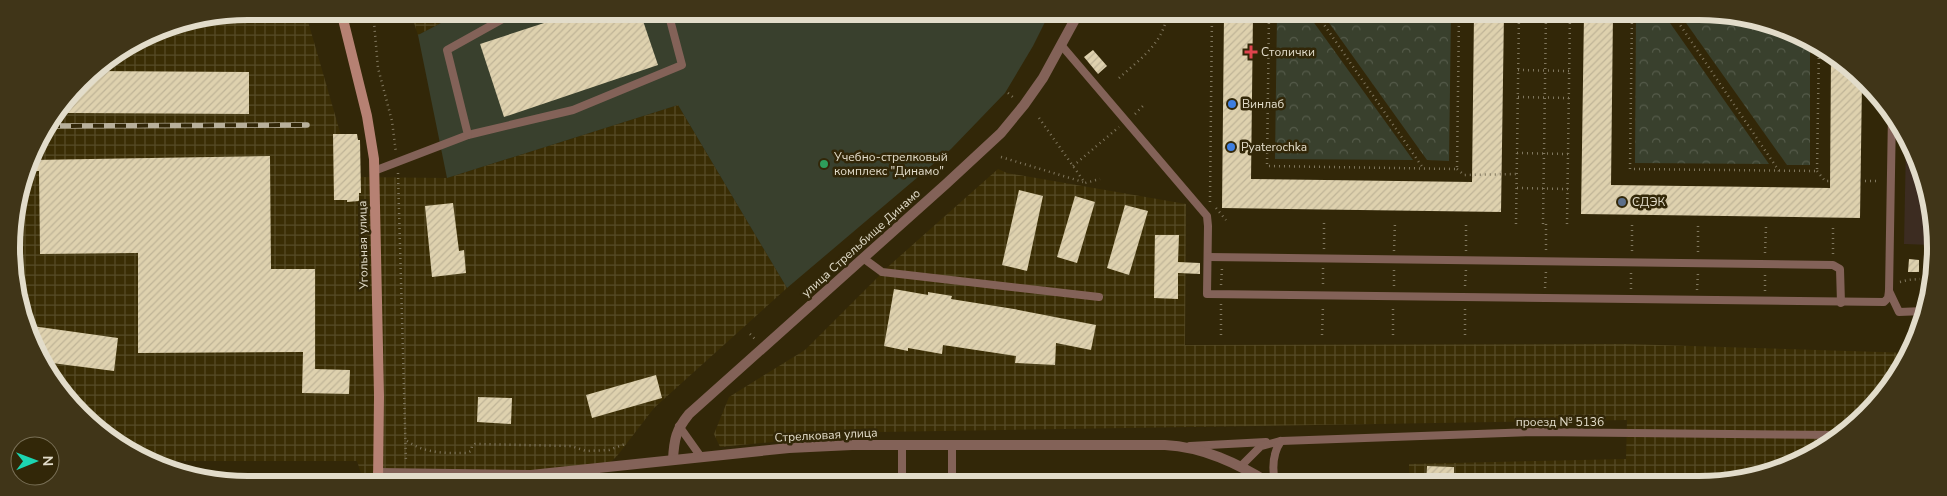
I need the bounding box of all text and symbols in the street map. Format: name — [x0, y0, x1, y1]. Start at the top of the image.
place label: Столички — [1261, 44, 1315, 60]
marker: Столички — [1245, 46, 1257, 58]
place label: Винлаб — [1242, 96, 1285, 112]
marker: Винлаб — [1226, 98, 1238, 110]
place label: Pyaterochka — [1241, 139, 1307, 155]
marker: Pyaterochka — [1225, 141, 1237, 153]
place label: Учебно-стрелковый комплекс "Динамо" — [833, 149, 948, 179]
marker: Учебно-стрелковый комплекс "Динамо" — [818, 158, 830, 170]
street label: улица Стрельбище Динамо — [798, 185, 924, 301]
place label: СДЭК — [1632, 194, 1665, 210]
marker: СДЭК — [1616, 196, 1628, 208]
street label: Угольная улица — [354, 200, 372, 291]
street label: проезд № 5136 — [1516, 414, 1604, 430]
street label: Стрелковая улица — [774, 424, 878, 446]
north arrow — [10, 436, 60, 486]
text: N — [38, 455, 57, 466]

